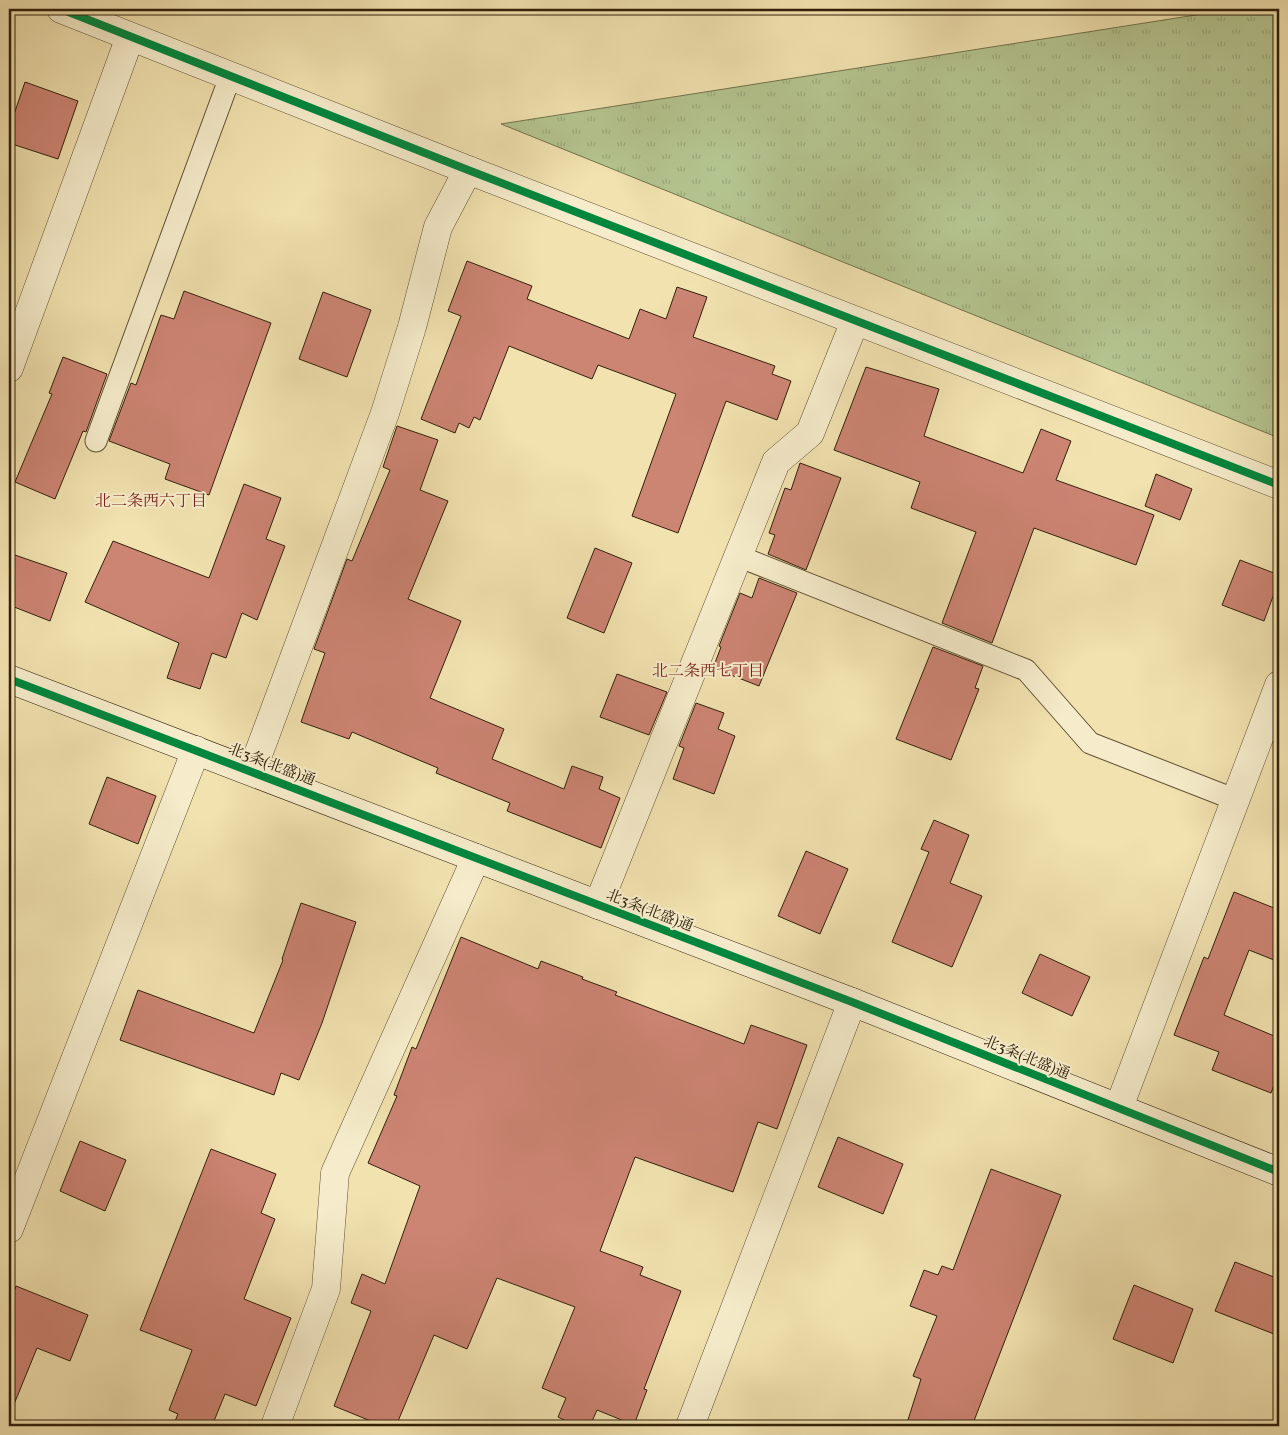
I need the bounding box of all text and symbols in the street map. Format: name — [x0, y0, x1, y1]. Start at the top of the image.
district label: 北二条西六丁目 — [95, 491, 207, 513]
district label: 北二条西七丁目 — [652, 661, 764, 683]
street label: 北3条(北盛)通 — [225, 739, 318, 792]
street label: 北3条(北盛)通 — [603, 885, 696, 938]
street label: 北3条(北盛)通 — [980, 1032, 1073, 1085]

